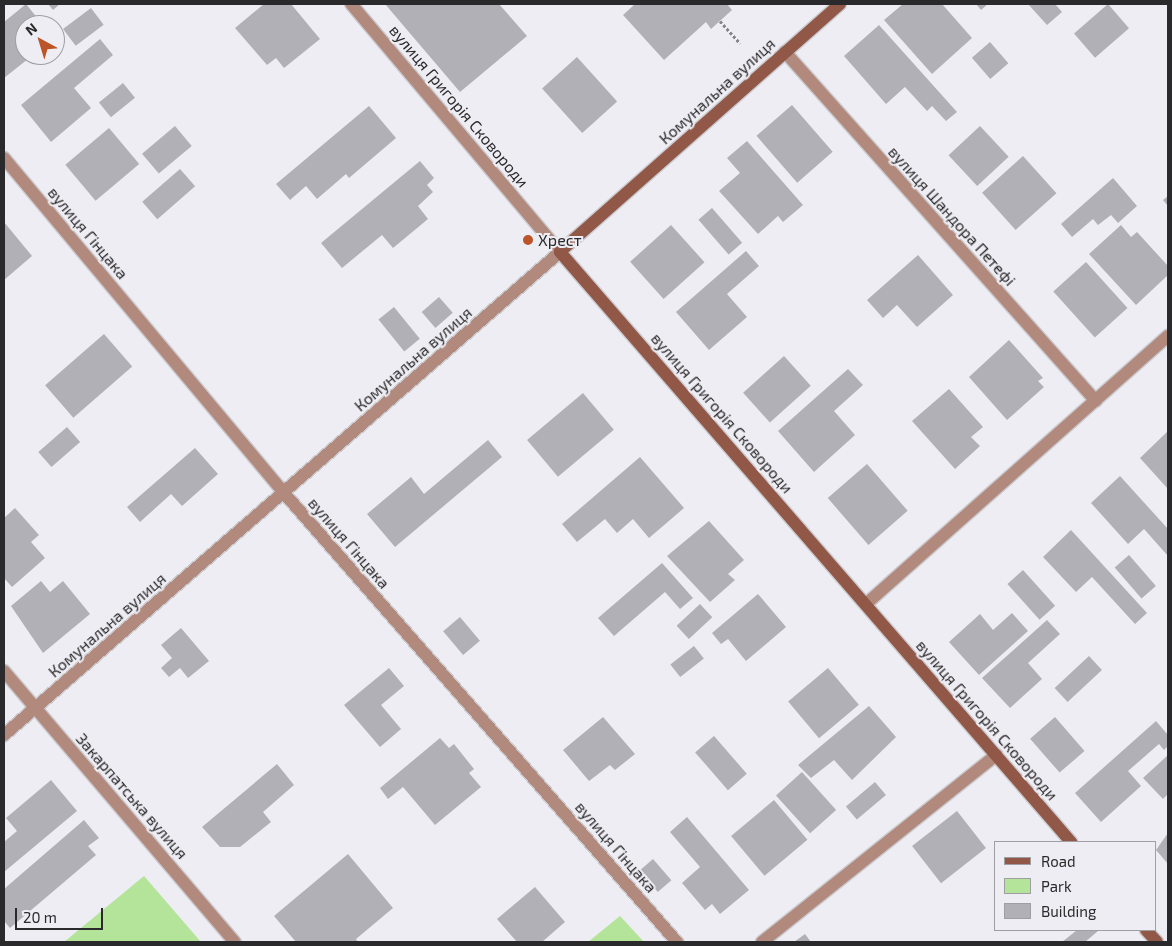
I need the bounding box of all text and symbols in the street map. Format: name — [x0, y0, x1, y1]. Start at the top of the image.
north arrow — [15, 15, 65, 65]
text: N — [22, 19, 40, 39]
street label: вулиця Григорія Сковороди — [385, 21, 533, 191]
street label: Комунальна вулиця — [655, 34, 779, 148]
street label: вулиця Шандора Петефі — [884, 142, 1020, 290]
street label: вулиця Гінцака — [44, 183, 132, 283]
place label: Хрест — [538, 230, 581, 250]
marker: Хрест — [522, 234, 534, 246]
street label: Комунальна вулиця — [350, 303, 476, 415]
street label: вулиця Григорія Сковороди — [647, 329, 797, 497]
street label: вулиця Гінцака — [304, 494, 394, 592]
street label: Комунальна вулиця — [44, 569, 170, 681]
street label: вулиця Григорія Сковороди — [912, 636, 1062, 804]
street label: Закарпатська вулиця — [72, 729, 192, 863]
street label: вулиця Гінцака — [571, 798, 661, 896]
legend — [994, 841, 1157, 931]
text: Road — [1041, 852, 1076, 870]
text: Park — [1041, 877, 1072, 895]
scale bar — [18, 898, 105, 930]
text: Building — [1041, 902, 1096, 920]
text: 20 m — [23, 908, 57, 926]

